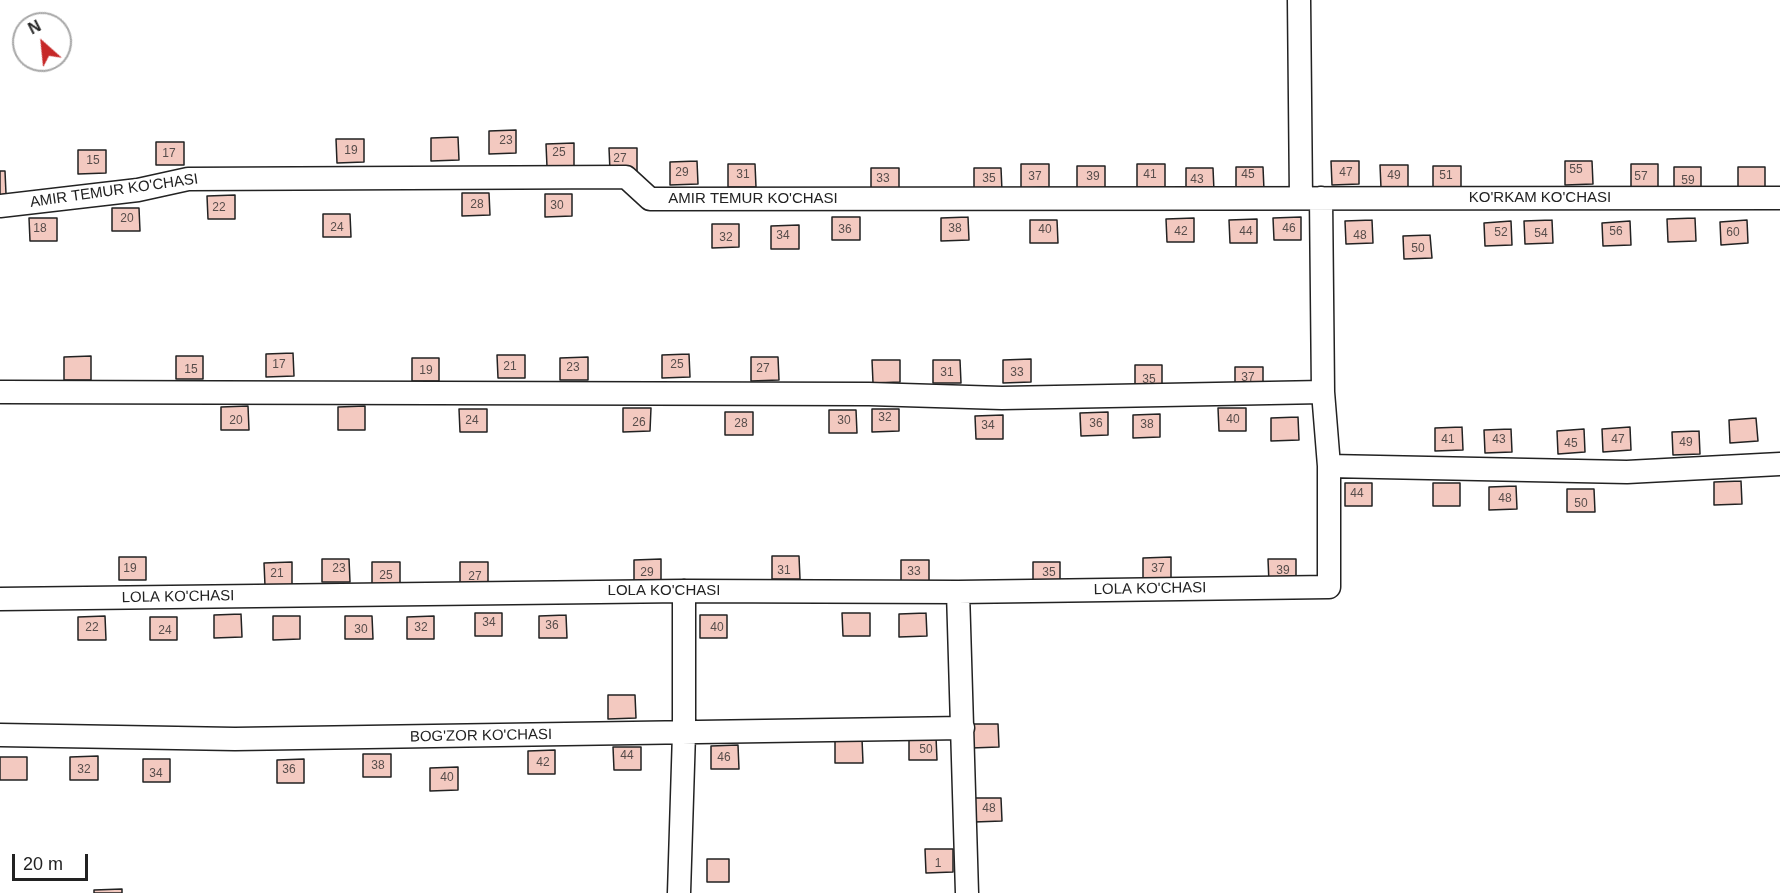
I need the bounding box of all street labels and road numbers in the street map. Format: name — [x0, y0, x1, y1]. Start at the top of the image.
street label: AMIR TEMUR KO'CHASI — [29, 170, 199, 212]
street label: KO'RKAM KO'CHASI — [1469, 189, 1611, 207]
street label: AMIR TEMUR KO'CHASI — [668, 190, 838, 208]
street label: LOLA KO'CHASI — [1093, 579, 1207, 599]
street label: LOLA KO'CHASI — [608, 582, 720, 600]
street label: LOLA KO'CHASI — [121, 587, 235, 607]
street label: BOG'ZOR KO'CHASI — [410, 726, 552, 746]

